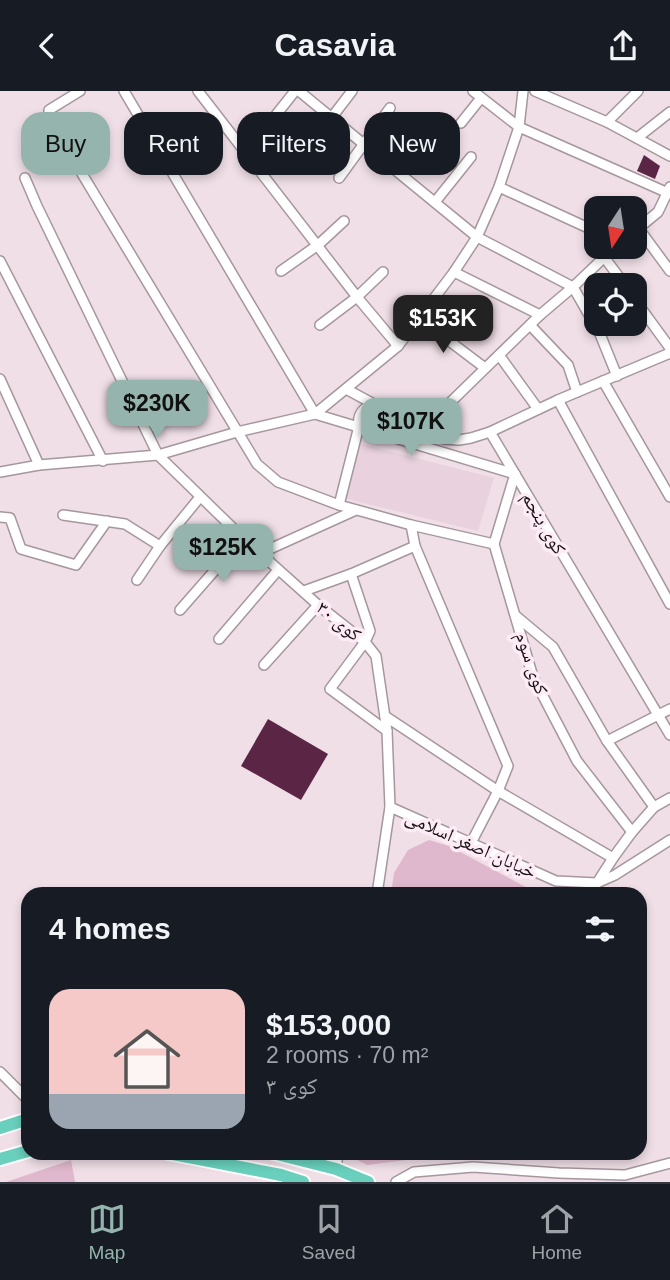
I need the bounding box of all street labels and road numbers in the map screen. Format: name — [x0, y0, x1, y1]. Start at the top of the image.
street label: کوی پنجم — [516, 488, 570, 559]
street label: کوی ۳۰ — [312, 597, 365, 646]
street label: کوی سوم — [509, 629, 552, 698]
street label: خیابان اصغر اسلامی — [402, 806, 540, 883]

